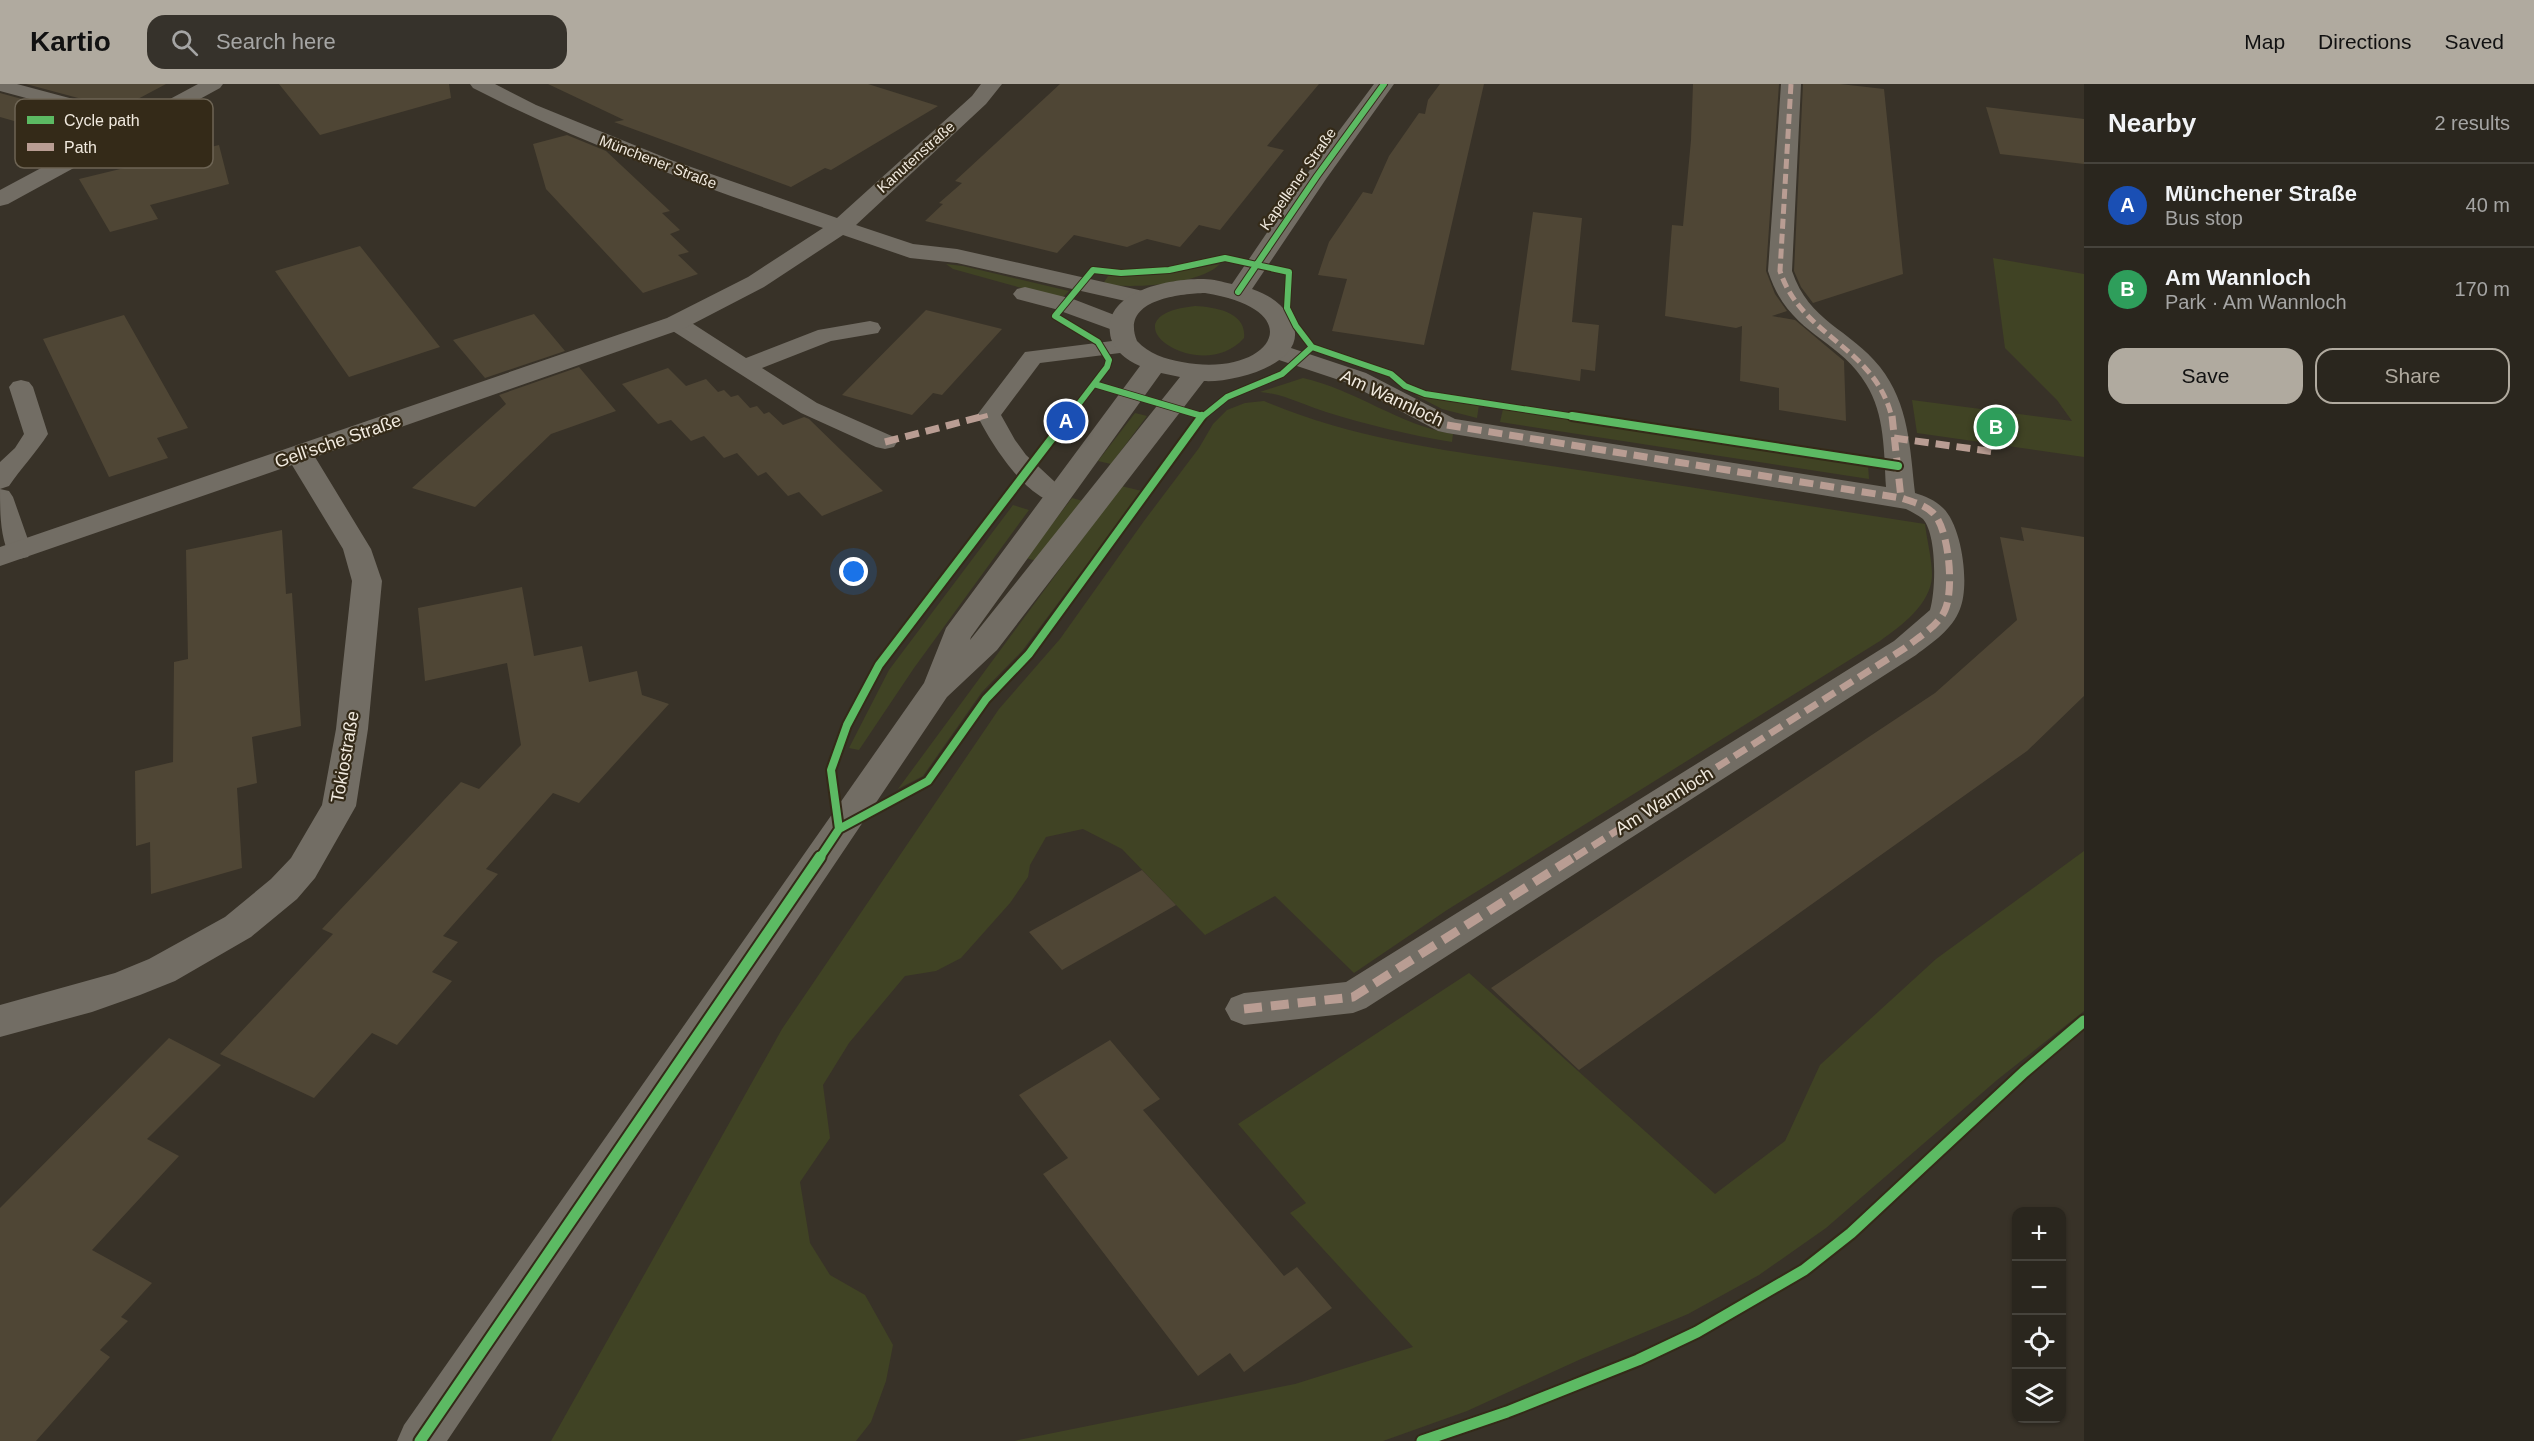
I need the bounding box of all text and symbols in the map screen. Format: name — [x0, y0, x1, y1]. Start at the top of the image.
search box — [147, 15, 567, 69]
text: Kartio — [30, 26, 111, 57]
icon: search — [168, 26, 201, 59]
text: Search here — [216, 29, 336, 54]
text: Map — [2244, 30, 2285, 53]
text: Directions — [2318, 30, 2411, 53]
text: Saved — [2444, 30, 2504, 53]
legend — [15, 99, 213, 168]
text: Nearby — [2108, 108, 2196, 138]
text: Cycle path — [64, 112, 140, 129]
text: 2 results — [2434, 112, 2510, 134]
street label: Kanutenstraße — [873, 117, 958, 196]
street label: Kapellener Straße — [1256, 124, 1339, 233]
street label: Münchener Straße — [597, 131, 719, 192]
text: Path — [64, 139, 97, 156]
text: Münchener Straße — [2165, 181, 2357, 206]
text: A — [2120, 194, 2135, 216]
text: 40 m — [2466, 194, 2510, 216]
text: Bus stop — [2165, 207, 2243, 229]
text: Am Wannloch — [2165, 265, 2311, 290]
text: B — [2120, 278, 2135, 300]
text: 170 m — [2454, 278, 2510, 300]
text: Park · Am Wannloch — [2165, 291, 2347, 313]
button: Save — [2108, 348, 2303, 404]
button: Share — [2315, 348, 2510, 404]
street label: Am Wannloch — [1337, 365, 1447, 431]
pin: A — [1046, 398, 1086, 444]
pin: B — [1976, 404, 2016, 450]
street label: Gell'sche Straße — [272, 410, 404, 472]
your location — [839, 557, 868, 586]
street label: Tokiostraße — [327, 709, 363, 805]
street label: Am Wannloch — [1611, 763, 1717, 839]
map controls — [2012, 1207, 2066, 1423]
button: + — [2012, 1207, 2066, 1261]
button: − — [2012, 1261, 2066, 1315]
button: locate — [2012, 1315, 2066, 1369]
button: layers — [2012, 1369, 2066, 1423]

